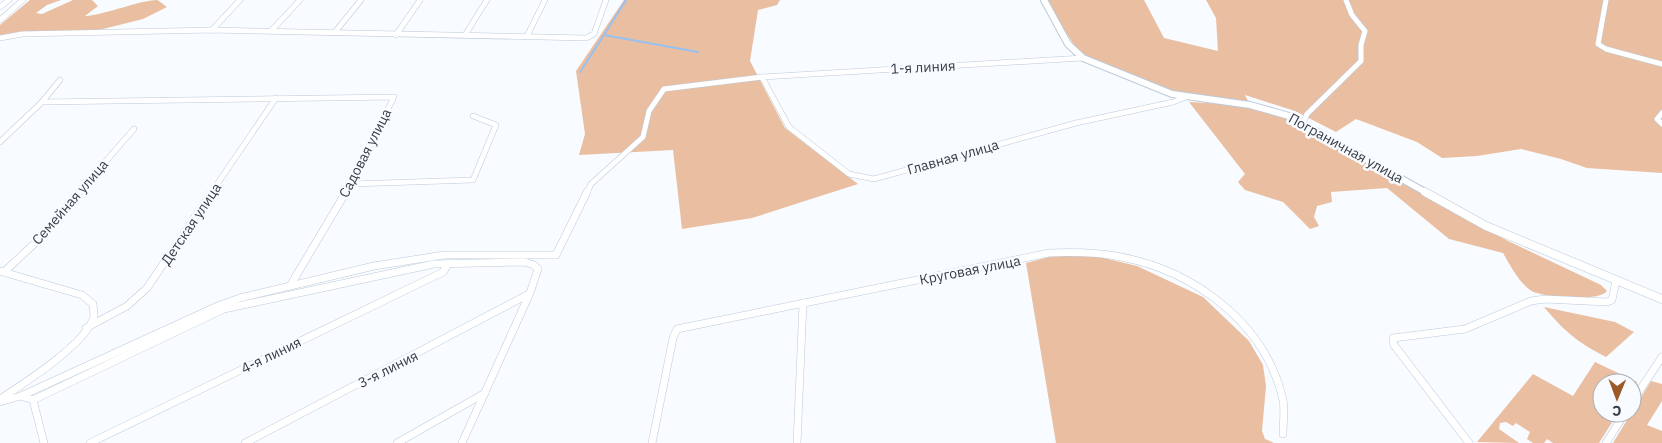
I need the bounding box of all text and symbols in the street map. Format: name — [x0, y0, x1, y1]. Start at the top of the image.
street label: 1-я линия — [890, 56, 956, 78]
street label: Садовая улица — [335, 105, 395, 201]
street label: Пограничная улица — [1285, 109, 1407, 187]
street label: Главная улица — [905, 135, 1001, 179]
street label: Семейная улица — [28, 155, 112, 248]
street label: Детская улица — [157, 179, 226, 269]
street label: Круговая улица — [918, 251, 1023, 289]
street label: 4-я линия — [238, 333, 304, 377]
street label: 3-я линия — [355, 346, 421, 392]
north arrow — [1592, 373, 1642, 423]
text: С — [1612, 402, 1621, 420]

